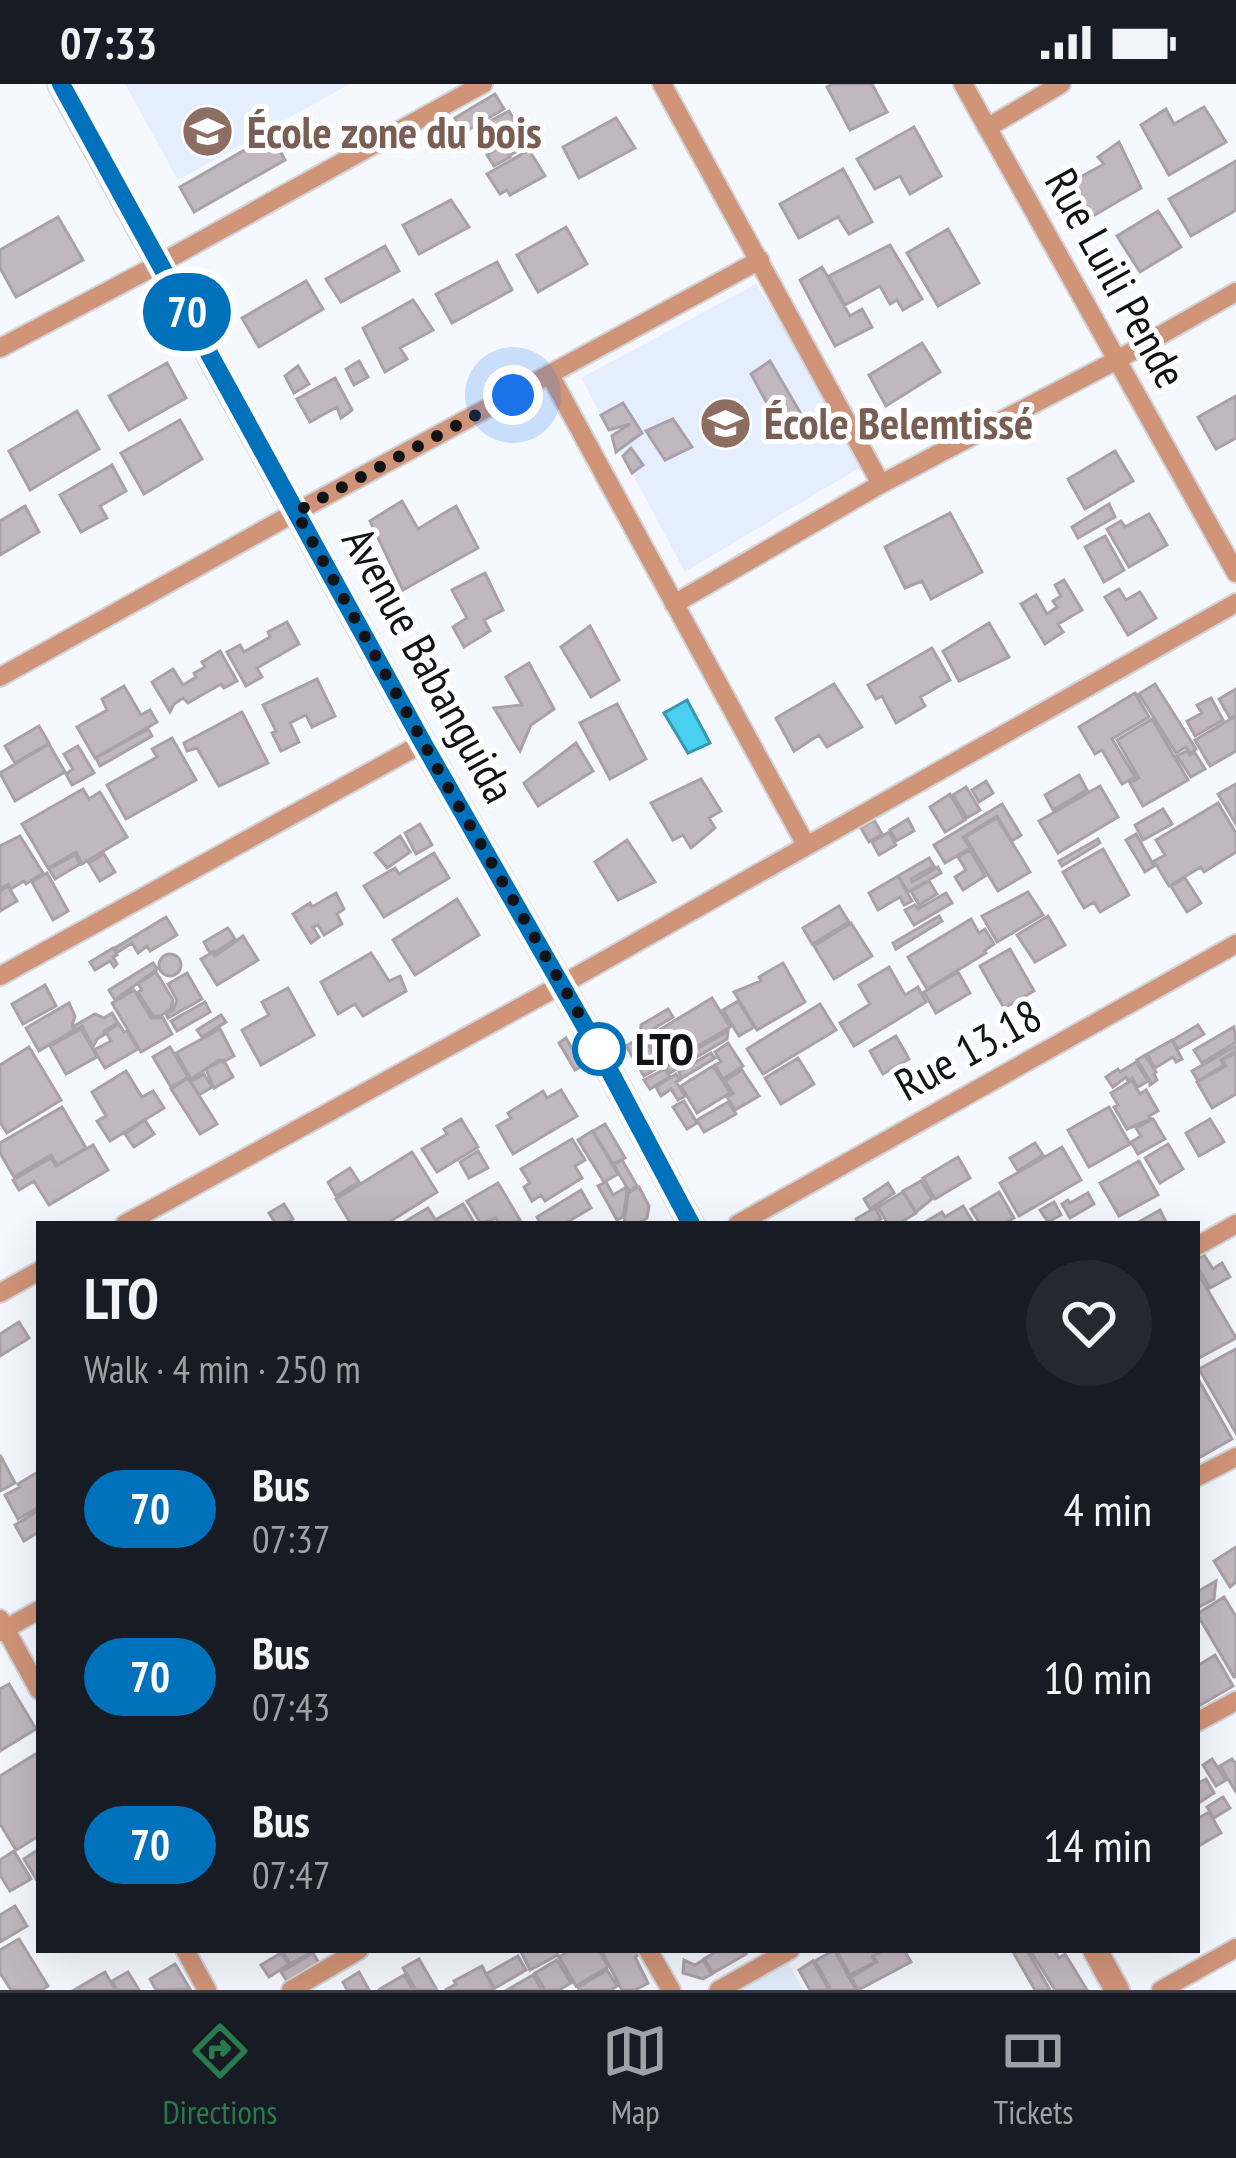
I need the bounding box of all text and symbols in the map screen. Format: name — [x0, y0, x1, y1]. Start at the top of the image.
text: 07:33 — [60, 13, 157, 71]
place label: École zone du bois — [247, 102, 542, 160]
school or university icon: École zone du bois — [180, 104, 236, 160]
street label: Rue Luili Pende — [1033, 158, 1201, 397]
line badge: 70 — [133, 273, 241, 351]
text: 70 — [167, 284, 207, 339]
your location — [483, 365, 543, 425]
place label: École Belemtissé — [764, 393, 1033, 451]
school or university icon: École Belemtissé — [697, 395, 753, 451]
street label: Avenue Babanguida — [330, 517, 529, 812]
street label: Rue 13.18 — [884, 985, 1051, 1113]
place label: LTO — [635, 1019, 694, 1077]
marker: LTO — [574, 1024, 624, 1074]
button: heart — [1026, 1260, 1152, 1386]
text: LTO — [84, 1261, 159, 1335]
text: Walk · 4 min · 250 m — [84, 1343, 361, 1394]
text: Bus — [252, 1455, 310, 1513]
text: 4 min — [1063, 1480, 1152, 1538]
text: 70 — [130, 1481, 170, 1536]
text: 07:37 — [252, 1513, 330, 1564]
text: Bus — [252, 1623, 310, 1681]
text: 10 min — [1043, 1648, 1152, 1706]
text: 70 — [130, 1649, 170, 1704]
text: 07:43 — [252, 1681, 330, 1732]
text: Bus — [252, 1791, 310, 1849]
text: 14 min — [1043, 1816, 1152, 1874]
text: 70 — [130, 1817, 170, 1872]
text: 07:47 — [252, 1849, 330, 1900]
tab: Directions — [163, 2018, 277, 2133]
tab: Map — [602, 2018, 668, 2133]
tab: Tickets — [993, 2018, 1073, 2133]

